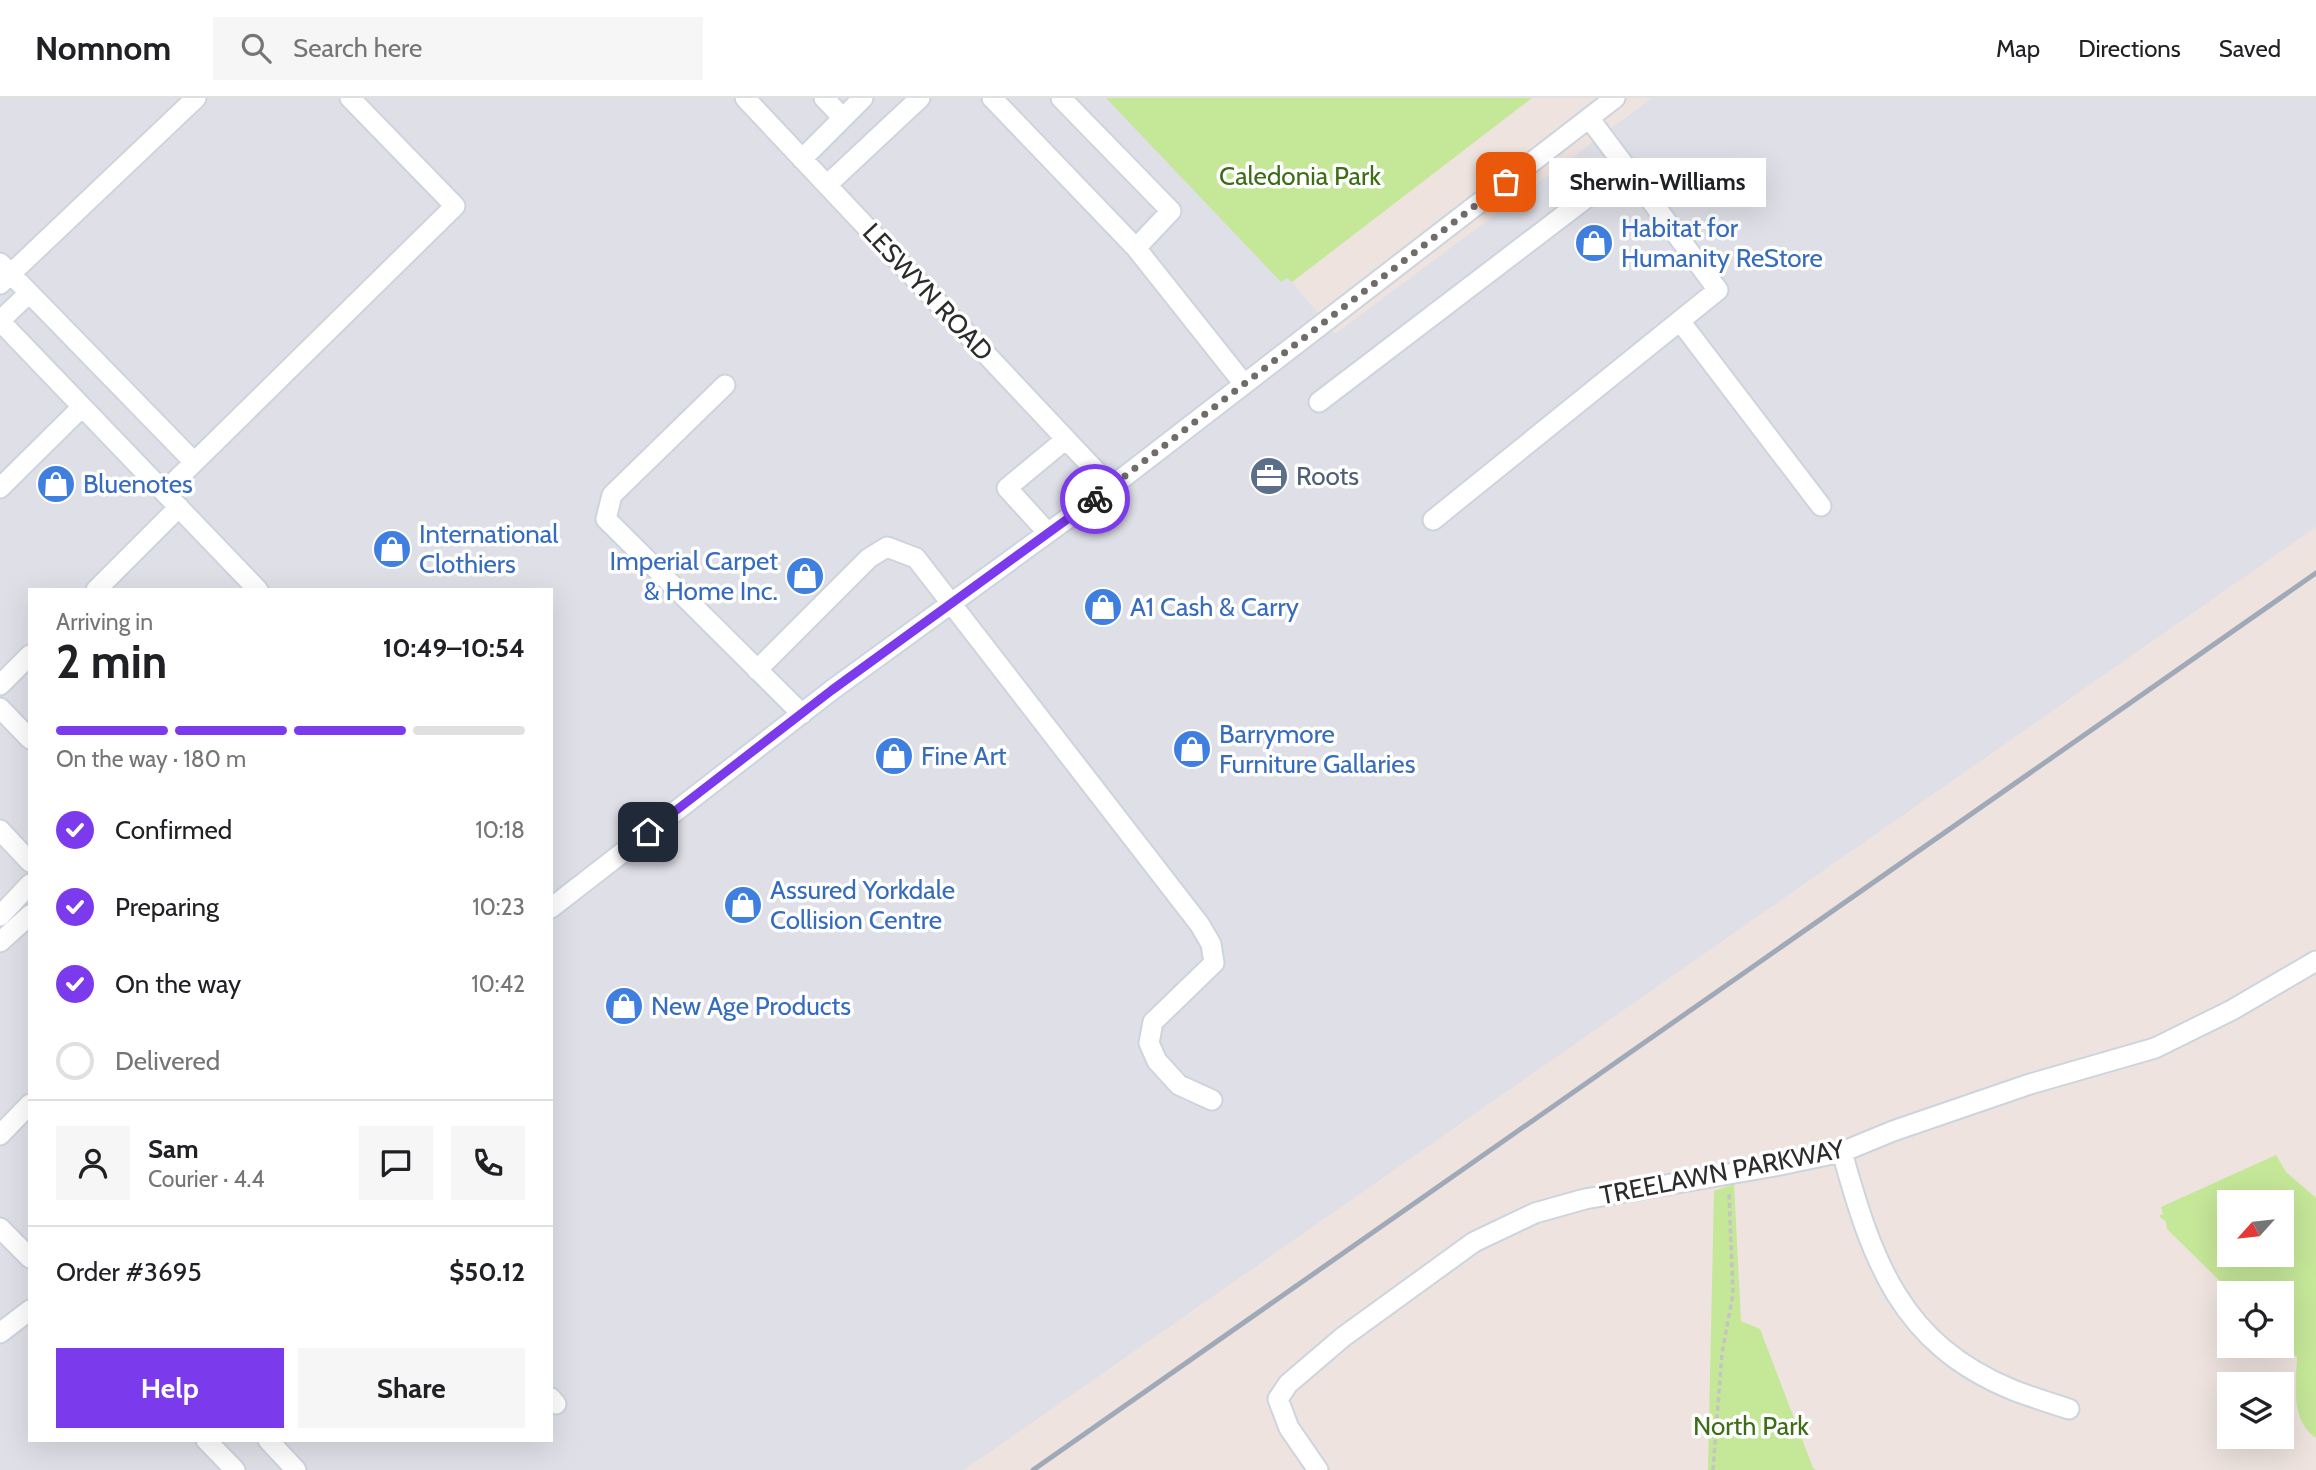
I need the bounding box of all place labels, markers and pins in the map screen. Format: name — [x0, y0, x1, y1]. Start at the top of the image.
pin — [1476, 152, 1536, 212]
callout: Sherwin-Williams — [1548, 158, 1765, 206]
place label: Habitat for Humanity ReStore — [1621, 212, 1823, 274]
shop icon: Habitat for Humanity ReStore — [1573, 222, 1615, 264]
office icon: Roots — [1248, 455, 1290, 497]
place label: Roots — [1296, 460, 1359, 492]
shop icon: Bluenotes — [35, 463, 77, 505]
place label: Bluenotes — [83, 468, 193, 500]
place label: International Clothiers — [419, 518, 558, 580]
shop icon: International Clothiers — [371, 528, 413, 570]
place label: Imperial Carpet & Home Inc. — [610, 545, 778, 607]
shop icon: Imperial Carpet & Home Inc. — [784, 555, 826, 597]
shop icon: A1 Cash & Carry — [1082, 586, 1124, 628]
place label: A1 Cash & Carry — [1130, 591, 1299, 623]
place label: Barrymore Furniture Gallaries — [1219, 718, 1416, 780]
shop icon: Barrymore Furniture Gallaries — [1171, 728, 1213, 770]
shop icon: Fine Art — [873, 735, 915, 777]
place label: Fine Art — [921, 740, 1007, 772]
pin — [618, 802, 678, 862]
place label: Assured Yorkdale Collision Centre — [770, 874, 955, 936]
shop icon: Assured Yorkdale Collision Centre — [722, 884, 764, 926]
shop icon: New Age Products — [603, 985, 645, 1027]
place label: New Age Products — [651, 990, 851, 1022]

